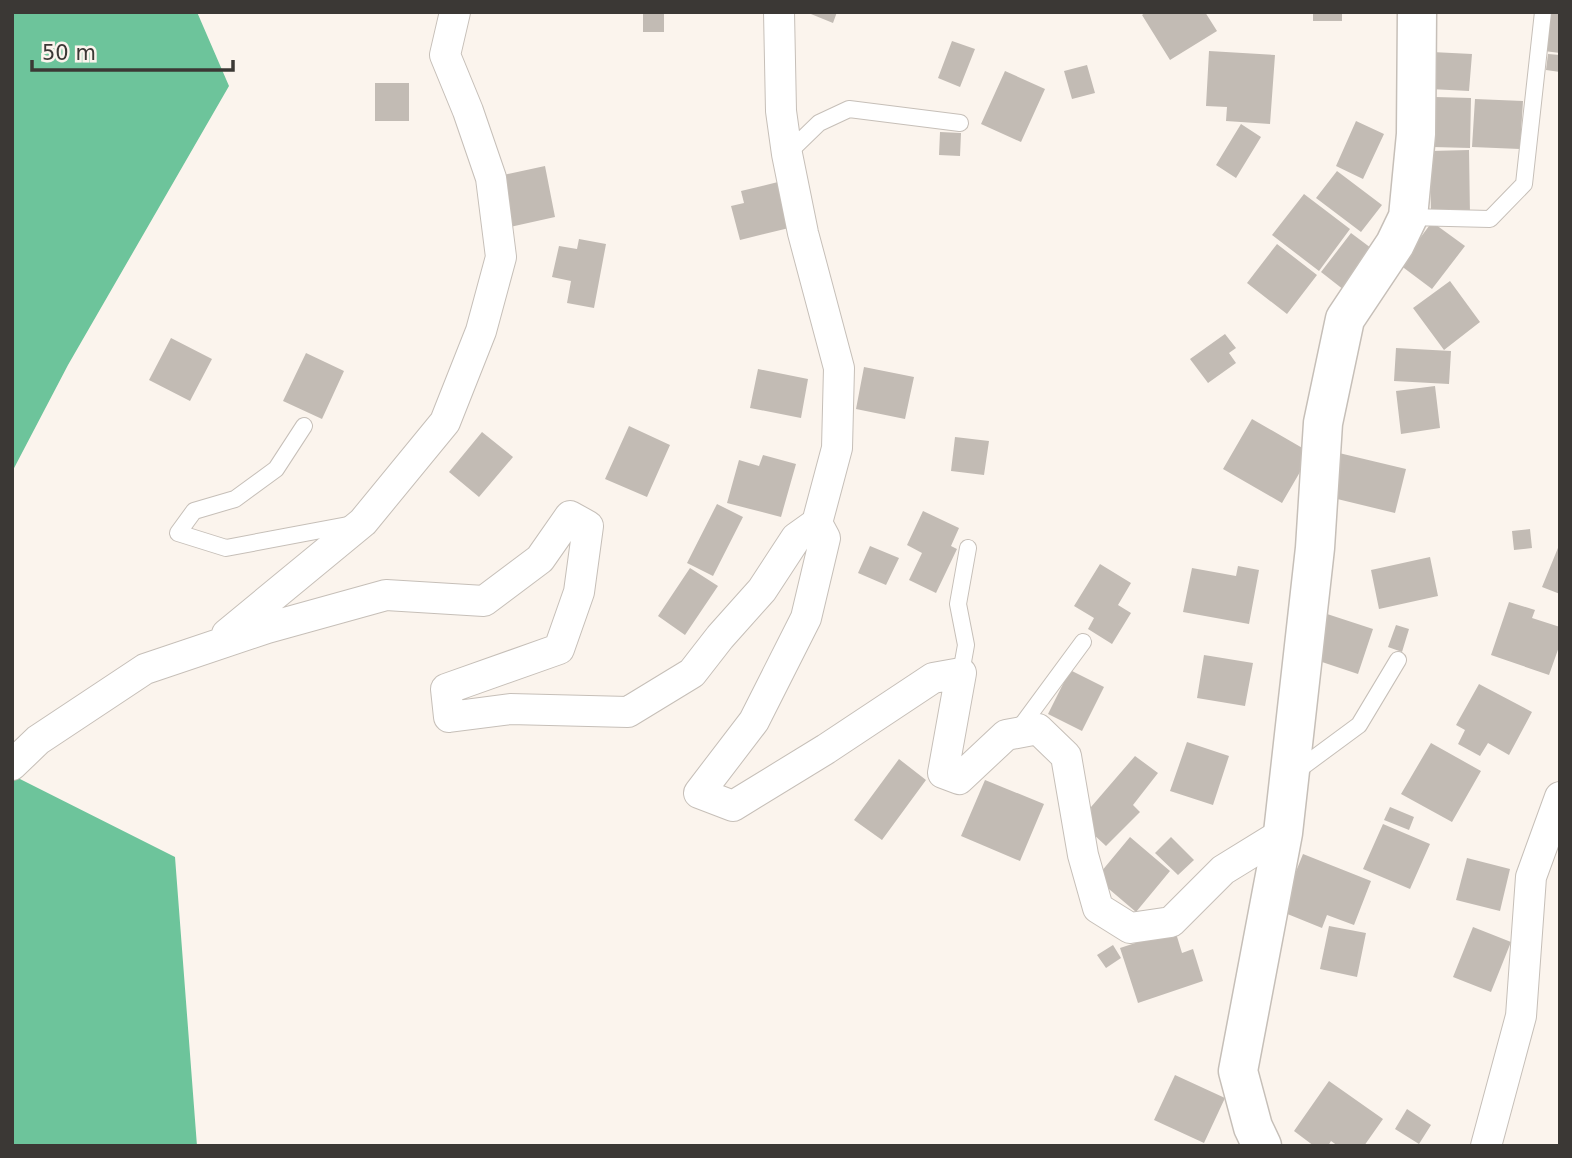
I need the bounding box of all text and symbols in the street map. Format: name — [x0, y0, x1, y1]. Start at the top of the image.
scale bar — [32, 28, 233, 72]
text: 50 m — [42, 41, 96, 65]

